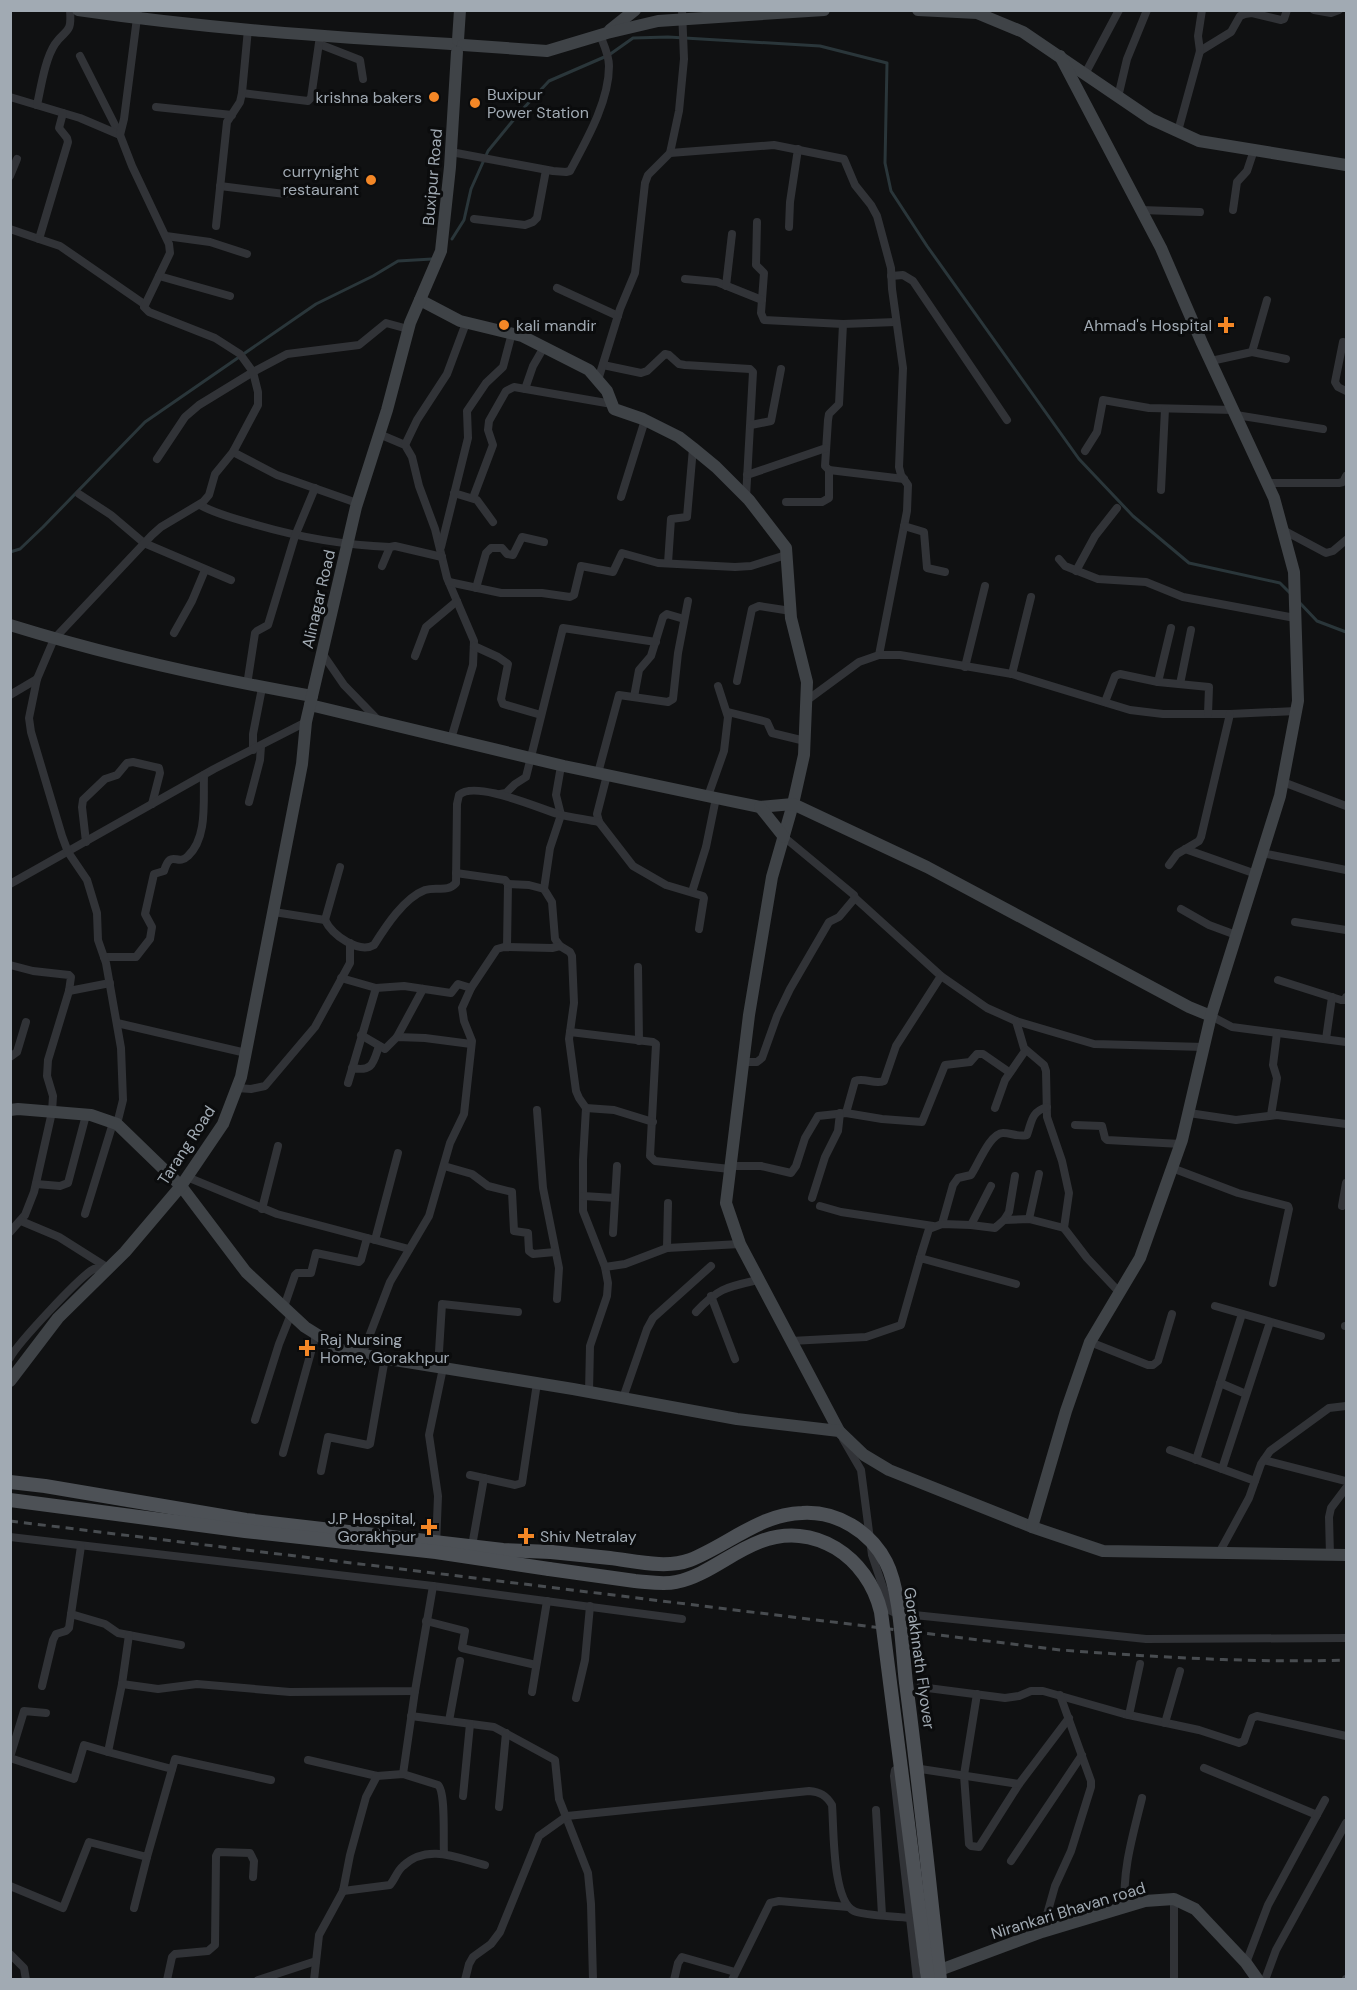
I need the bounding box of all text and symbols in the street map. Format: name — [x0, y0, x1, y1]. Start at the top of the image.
place label: Buxipur Power Station — [487, 84, 589, 123]
place label: krishna bakers — [316, 87, 422, 108]
marker: krishna bakers — [427, 90, 441, 104]
marker: Buxipur Power Station — [468, 96, 482, 110]
street label: Buxipur Road — [418, 128, 447, 226]
place label: currynight restaurant — [282, 161, 359, 200]
marker: currynight restaurant — [364, 173, 378, 187]
place label: kali mandir — [516, 315, 596, 336]
place label: Ahmad's Hospital — [1084, 315, 1212, 336]
marker: Ahmad's Hospital — [1217, 316, 1235, 334]
marker: kali mandir — [497, 318, 511, 332]
street label: Alinagar Road — [297, 548, 340, 651]
street label: Tarang Road — [153, 1101, 220, 1189]
place label: Raj Nursing Home, Gorakhpur — [320, 1329, 450, 1368]
marker: Raj Nursing Home, Gorakhpur — [298, 1339, 316, 1357]
place label: J.P Hospital, Gorakhpur — [328, 1508, 416, 1547]
marker: J.P Hospital, Gorakhpur — [420, 1518, 438, 1536]
place label: Shiv Netralay — [540, 1526, 637, 1547]
marker: Shiv Netralay — [517, 1527, 535, 1545]
street label: Gorakhnath Flyover — [899, 1586, 940, 1731]
street label: Nirankari Bhavan road — [988, 1877, 1148, 1944]

